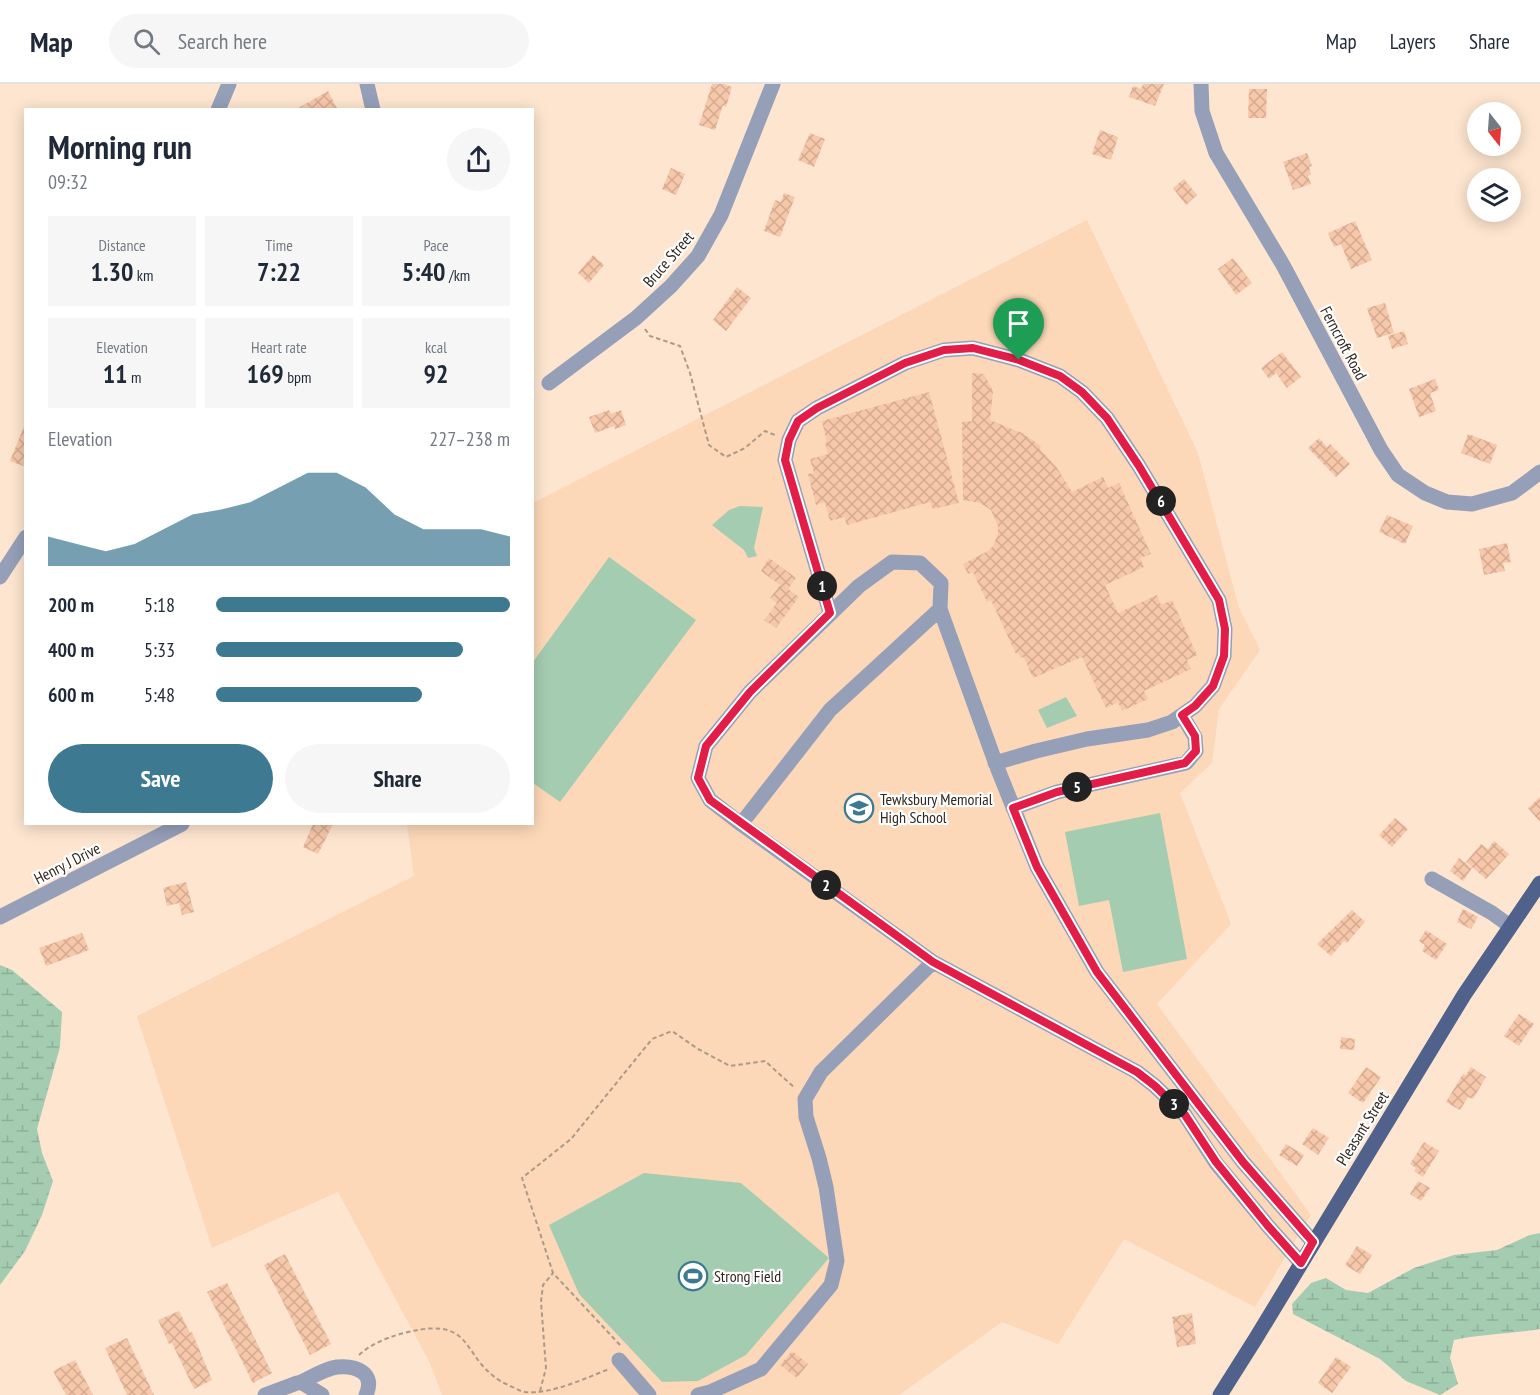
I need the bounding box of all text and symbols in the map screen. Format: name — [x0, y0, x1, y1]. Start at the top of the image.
search box — [109, 14, 529, 68]
text: Map — [30, 23, 73, 60]
icon: search — [130, 25, 163, 58]
text: Search here — [178, 27, 267, 55]
text: Map — [1326, 28, 1357, 55]
text: Layers — [1390, 28, 1436, 55]
text: Share — [1469, 28, 1510, 55]
north arrow — [1467, 102, 1521, 156]
map controls — [1467, 102, 1521, 222]
text: Morning run — [48, 125, 192, 168]
button: share — [447, 128, 510, 191]
button: layers — [1467, 168, 1521, 222]
text: 09:32 — [48, 169, 88, 195]
street label: Bruce Street — [638, 227, 698, 291]
text: Distance — [98, 235, 146, 255]
text: Time — [265, 235, 293, 255]
text: Pace — [423, 235, 449, 255]
text: 1.30 — [91, 255, 133, 288]
text: 7:22 — [257, 255, 301, 288]
text: 5:40 — [402, 255, 446, 288]
text: km — [133, 265, 153, 285]
text: /km — [446, 265, 470, 285]
pin — [993, 298, 1044, 360]
street label: Ferncroft Road — [1316, 303, 1372, 383]
icon: arrive — [1002, 307, 1035, 340]
text: Elevation — [96, 337, 148, 357]
text: Heart rate — [251, 337, 307, 357]
text: kcal — [425, 337, 447, 357]
text: 11 — [103, 357, 128, 390]
text: 169 — [246, 357, 284, 390]
text: 92 — [424, 357, 448, 390]
text: m — [128, 367, 141, 387]
text: bpm — [284, 367, 312, 387]
text: Elevation — [48, 426, 112, 452]
text: 227–238 m — [429, 426, 510, 452]
pin: 6 — [1146, 486, 1176, 516]
text: 6 — [1157, 491, 1165, 511]
pin: 1 — [807, 571, 837, 601]
text: 1 — [818, 576, 826, 596]
text: 200 m — [48, 592, 94, 618]
text: 5:18 — [144, 592, 175, 618]
text: 400 m — [48, 637, 94, 663]
text: 5:33 — [144, 637, 175, 663]
text: 600 m — [48, 682, 94, 708]
text: 5:48 — [144, 682, 175, 708]
button: Save — [48, 744, 273, 813]
button: Share — [285, 744, 510, 813]
pin: 5 — [1062, 772, 1092, 802]
text: 5 — [1073, 777, 1081, 797]
place label: Tewksbury Memorial High School — [880, 789, 993, 827]
school or university icon: Tewksbury Memorial High School — [843, 792, 875, 824]
street label: Henry J Drive — [30, 838, 104, 888]
pin: 2 — [811, 870, 841, 900]
text: 2 — [822, 875, 830, 895]
street label: Pleasant Street — [1331, 1087, 1393, 1169]
pin: 3 — [1159, 1089, 1189, 1119]
text: 3 — [1170, 1094, 1178, 1114]
sports icon: Strong Field — [677, 1260, 709, 1292]
place label: Strong Field — [714, 1266, 781, 1286]

